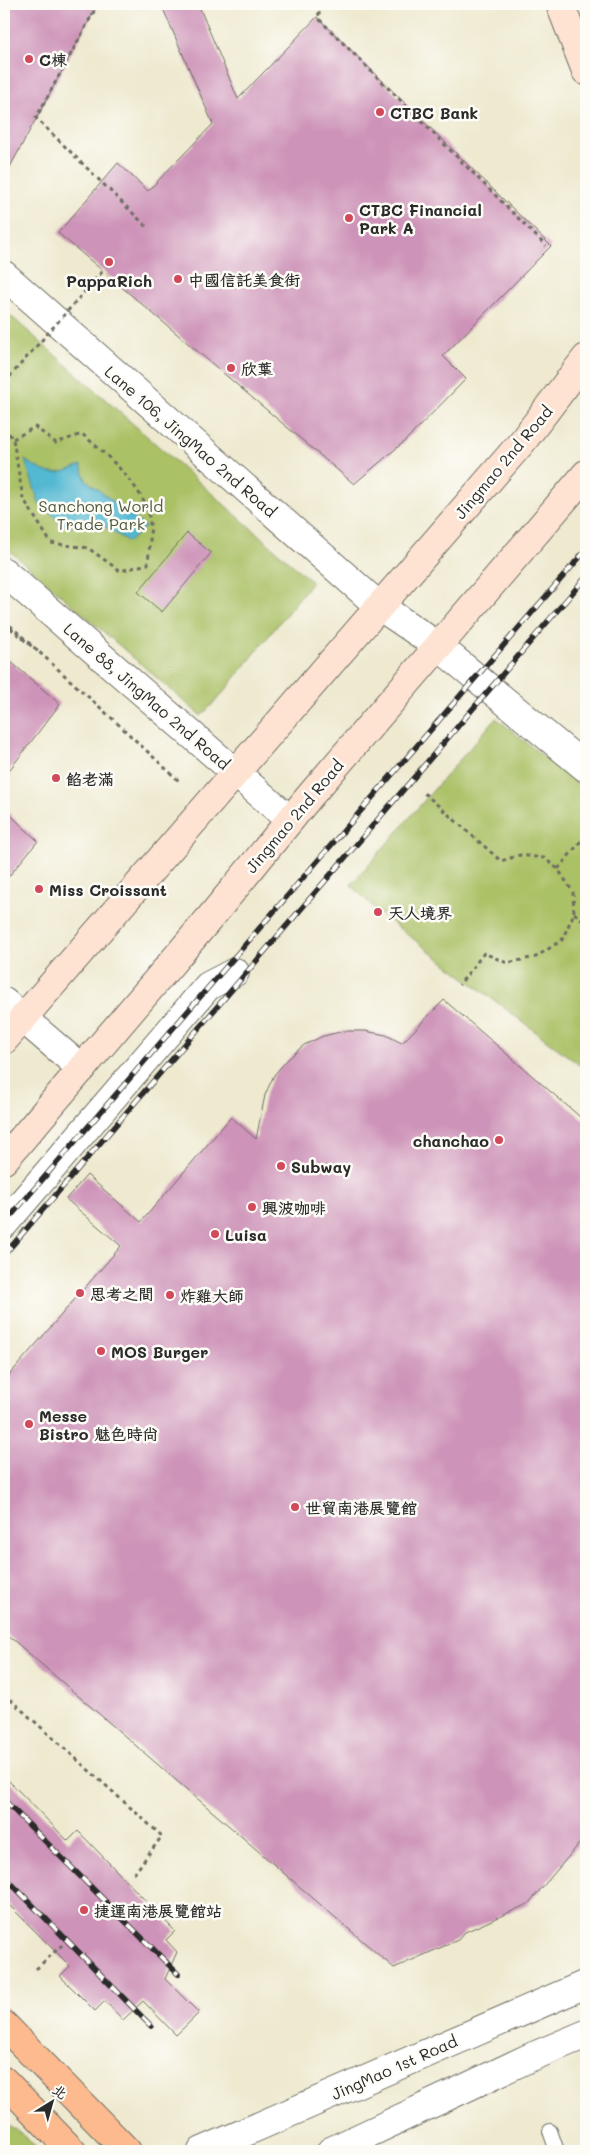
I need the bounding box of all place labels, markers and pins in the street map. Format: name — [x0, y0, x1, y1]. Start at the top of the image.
place label: C棟 — [39, 49, 68, 70]
marker: C棟 — [23, 53, 35, 65]
place label: CTBC Bank — [390, 102, 478, 123]
marker: CTBC Bank — [374, 106, 386, 118]
place label: CTBC Financial Park A — [359, 199, 482, 238]
marker: CTBC Financial Park A — [343, 212, 355, 224]
marker: PappaRich — [103, 256, 115, 268]
place label: 中國信託美食街 — [188, 269, 300, 290]
place label: PappaRich — [66, 270, 152, 291]
marker: 中國信託美食街 — [172, 273, 184, 285]
place label: 欣葉 — [241, 358, 273, 379]
marker: 欣葉 — [225, 362, 237, 374]
place label: 餡老滿 — [66, 768, 114, 789]
marker: 餡老滿 — [50, 772, 62, 784]
place label: Miss Croissant — [49, 879, 167, 900]
marker: Miss Croissant — [33, 883, 45, 895]
place label: 天人境界 — [388, 902, 452, 923]
marker: 天人境界 — [372, 906, 384, 918]
place label: chanchao — [413, 1130, 489, 1151]
marker: chanchao — [493, 1134, 505, 1146]
place label: Subway — [291, 1156, 352, 1177]
marker: Subway — [275, 1160, 287, 1172]
place label: 興波咖啡 — [262, 1197, 326, 1218]
marker: 興波咖啡 — [246, 1201, 258, 1213]
place label: Luisa — [225, 1224, 267, 1245]
marker: Luisa — [209, 1228, 221, 1240]
place label: 思考之間 — [90, 1283, 154, 1304]
place label: 炸雞大師 — [180, 1285, 244, 1306]
marker: 思考之間 — [74, 1287, 86, 1299]
marker: 炸雞大師 — [164, 1289, 176, 1301]
place label: MOS Burger — [111, 1341, 208, 1362]
marker: MOS Burger — [95, 1345, 107, 1357]
place label: Messe Bistro 魅色時尚 — [39, 1405, 158, 1444]
marker: Messe Bistro 魅色時尚 — [23, 1418, 35, 1430]
place label: 世貿南港展覽館 — [305, 1497, 417, 1518]
marker: 世貿南港展覽館 — [289, 1501, 301, 1513]
place label: 捷運南港展覽館站 — [94, 1900, 222, 1921]
marker: 捷運南港展覽館站 — [78, 1904, 90, 1916]

